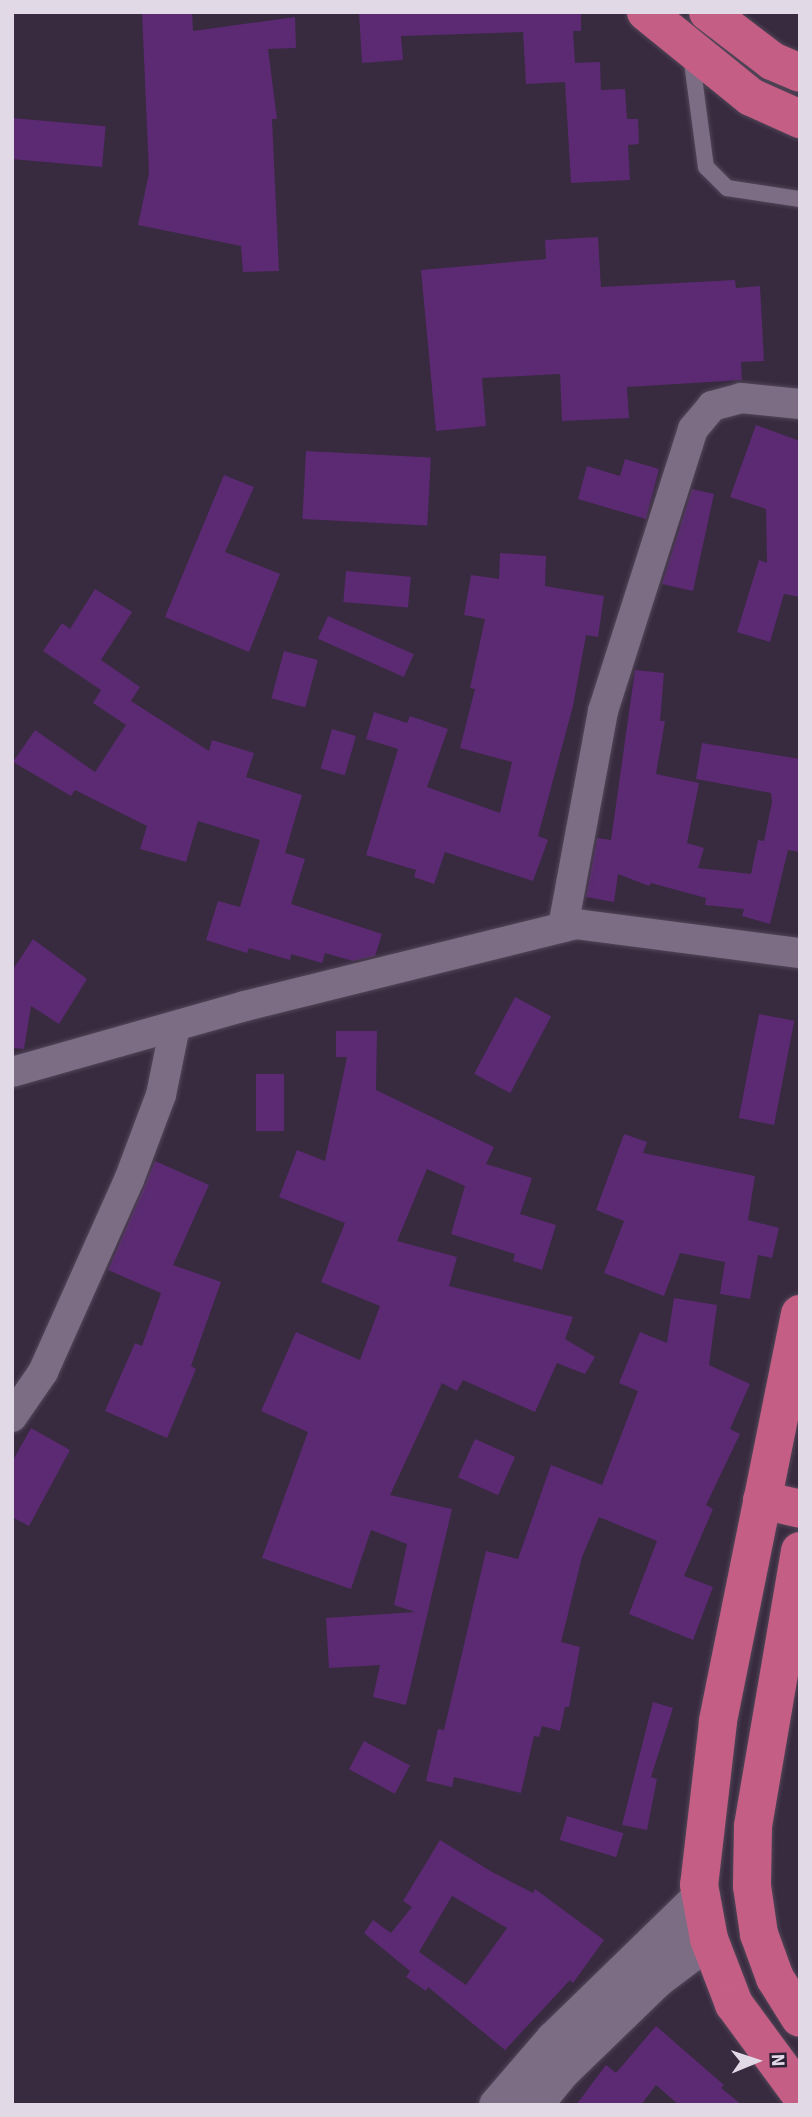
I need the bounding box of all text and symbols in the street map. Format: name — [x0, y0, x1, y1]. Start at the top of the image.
north arrow — [721, 2026, 791, 2096]
text: N — [764, 2053, 791, 2067]

